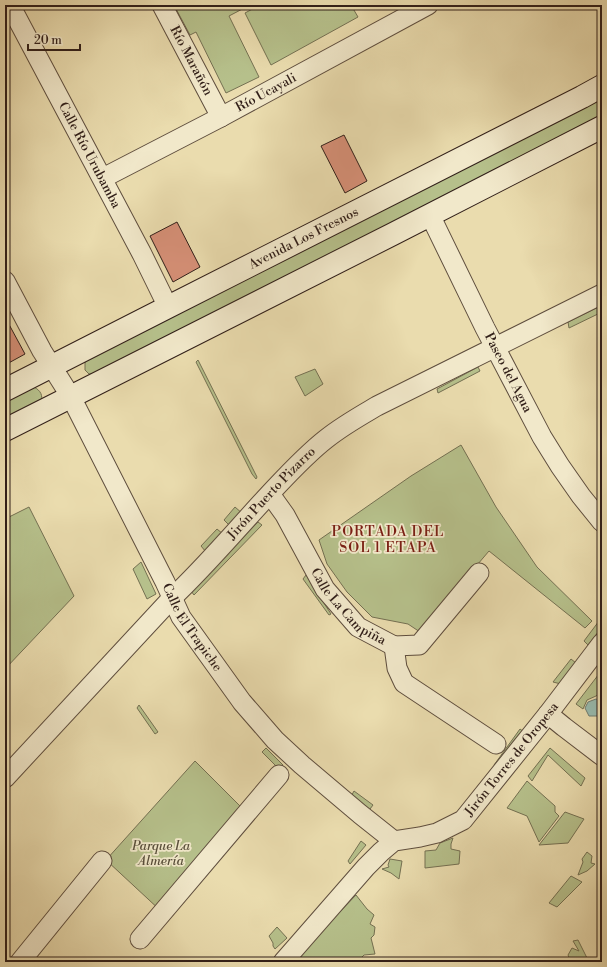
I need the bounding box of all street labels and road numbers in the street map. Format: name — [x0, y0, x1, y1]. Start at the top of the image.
street label: Río Marañón — [166, 23, 216, 98]
street label: Río Ucayali — [233, 70, 299, 116]
street label: Calle Río Urubamba — [55, 99, 125, 211]
street label: Avenida Los Fresnos — [245, 204, 362, 273]
street label: Paseo del Agua — [481, 330, 536, 416]
street label: Jirón Puerto Pizarro — [223, 443, 319, 544]
street label: Calle La Campiña — [307, 565, 389, 648]
street label: Calle El Trapiche — [159, 581, 226, 675]
street label: Jirón Torres de Oropesa — [461, 699, 562, 820]

